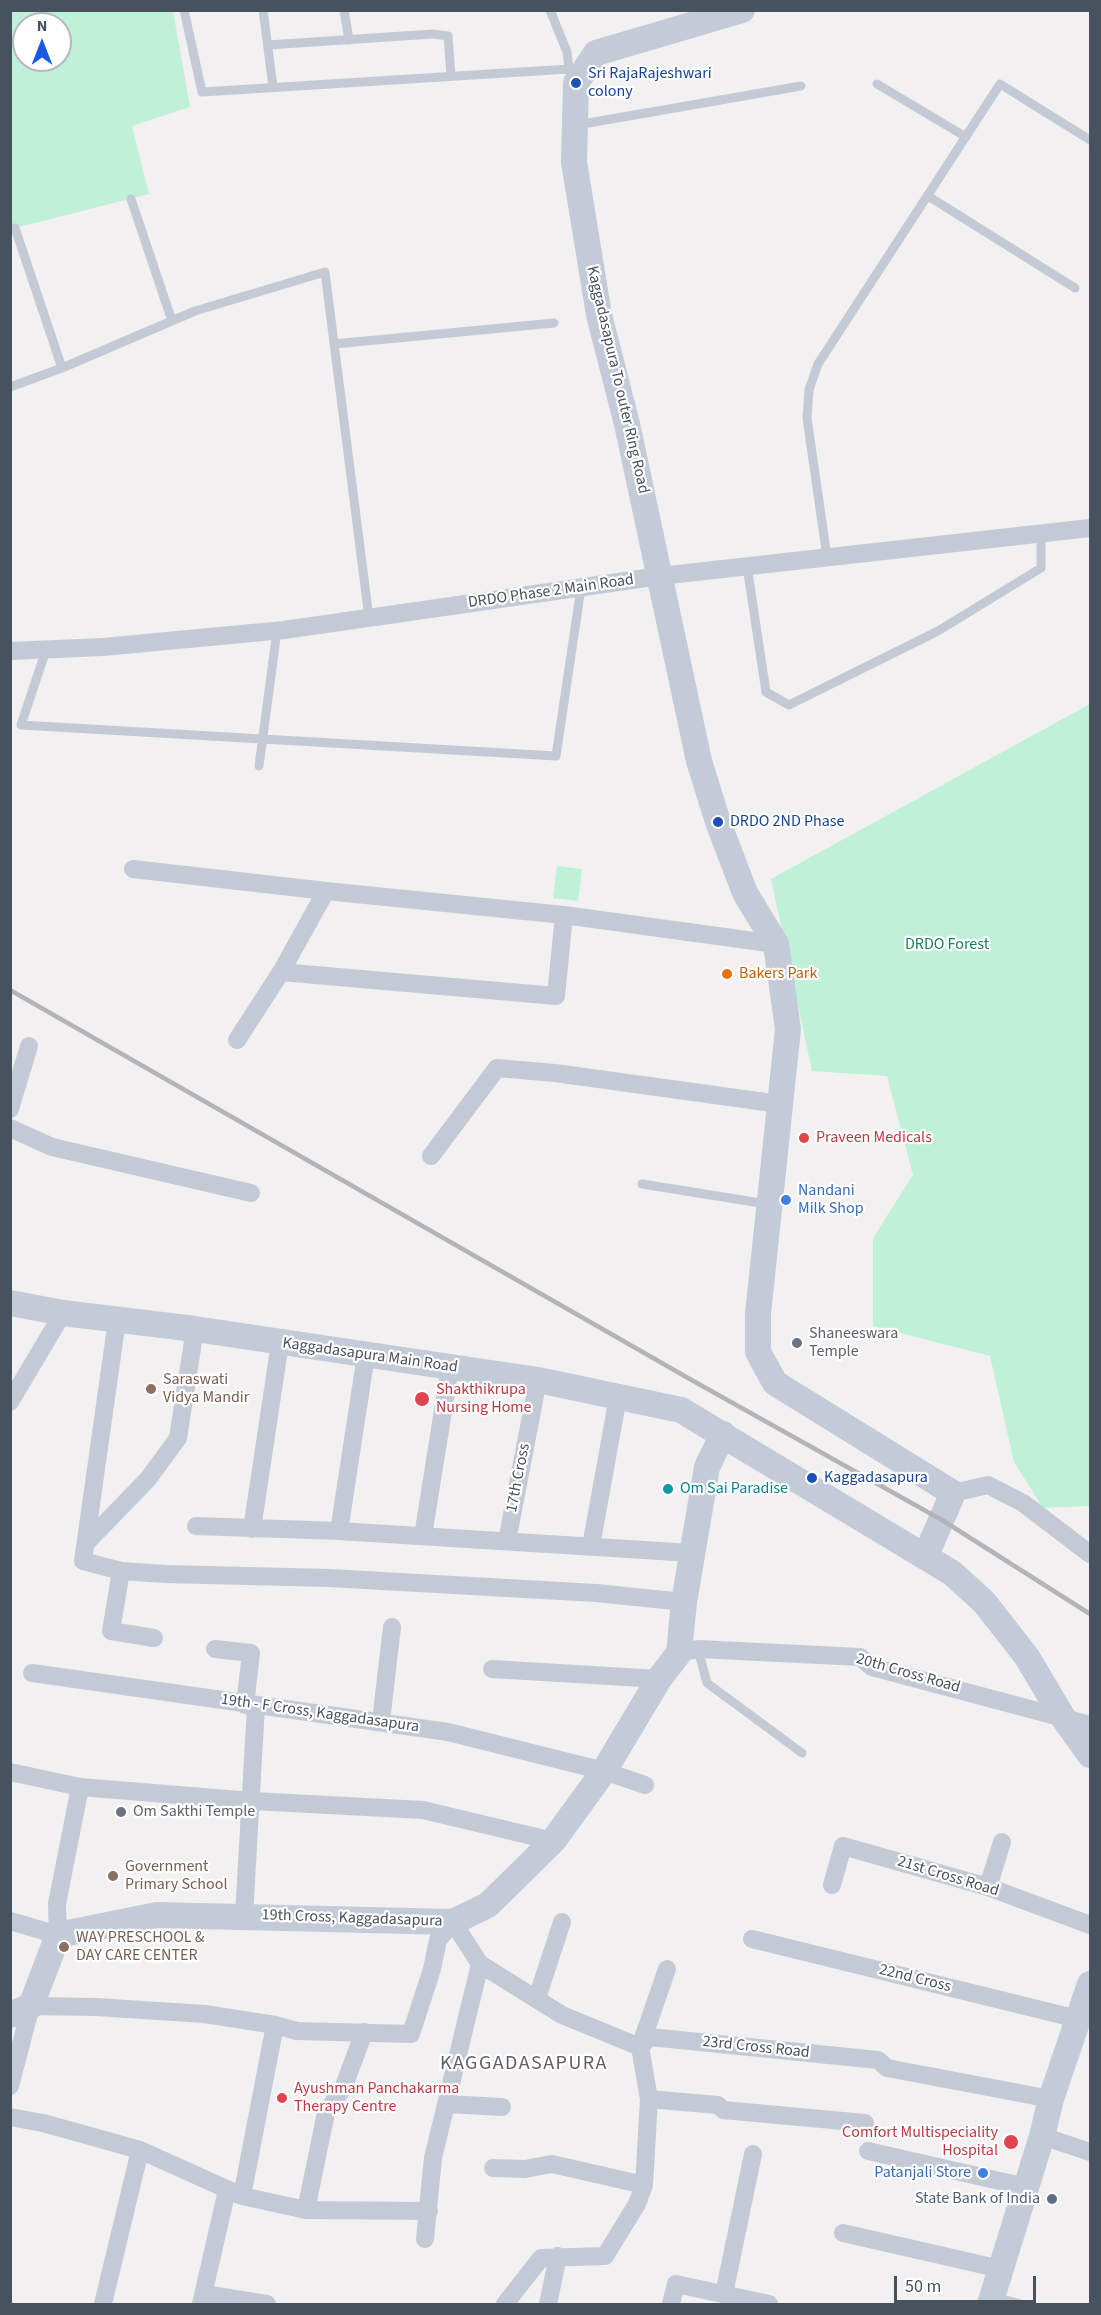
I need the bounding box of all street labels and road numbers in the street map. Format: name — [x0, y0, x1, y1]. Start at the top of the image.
street label: Kaggadasapura To outer Ring Road — [581, 264, 653, 496]
street label: DRDO Phase 2 Main Road — [467, 571, 635, 613]
street label: Kaggadasapura Main Road — [281, 1334, 459, 1378]
street label: 17th Cross — [503, 1442, 535, 1514]
street label: 20th Cross Road — [854, 1650, 962, 1698]
street label: 19th - F Cross, Kaggadasapura — [220, 1691, 420, 1737]
street label: 21st Cross Road — [895, 1852, 1001, 1902]
street label: 19th Cross, Kaggadasapura — [261, 1906, 443, 1932]
street label: 22nd Cross — [877, 1961, 953, 1997]
street label: 23rd Cross Road — [702, 2033, 810, 2063]

